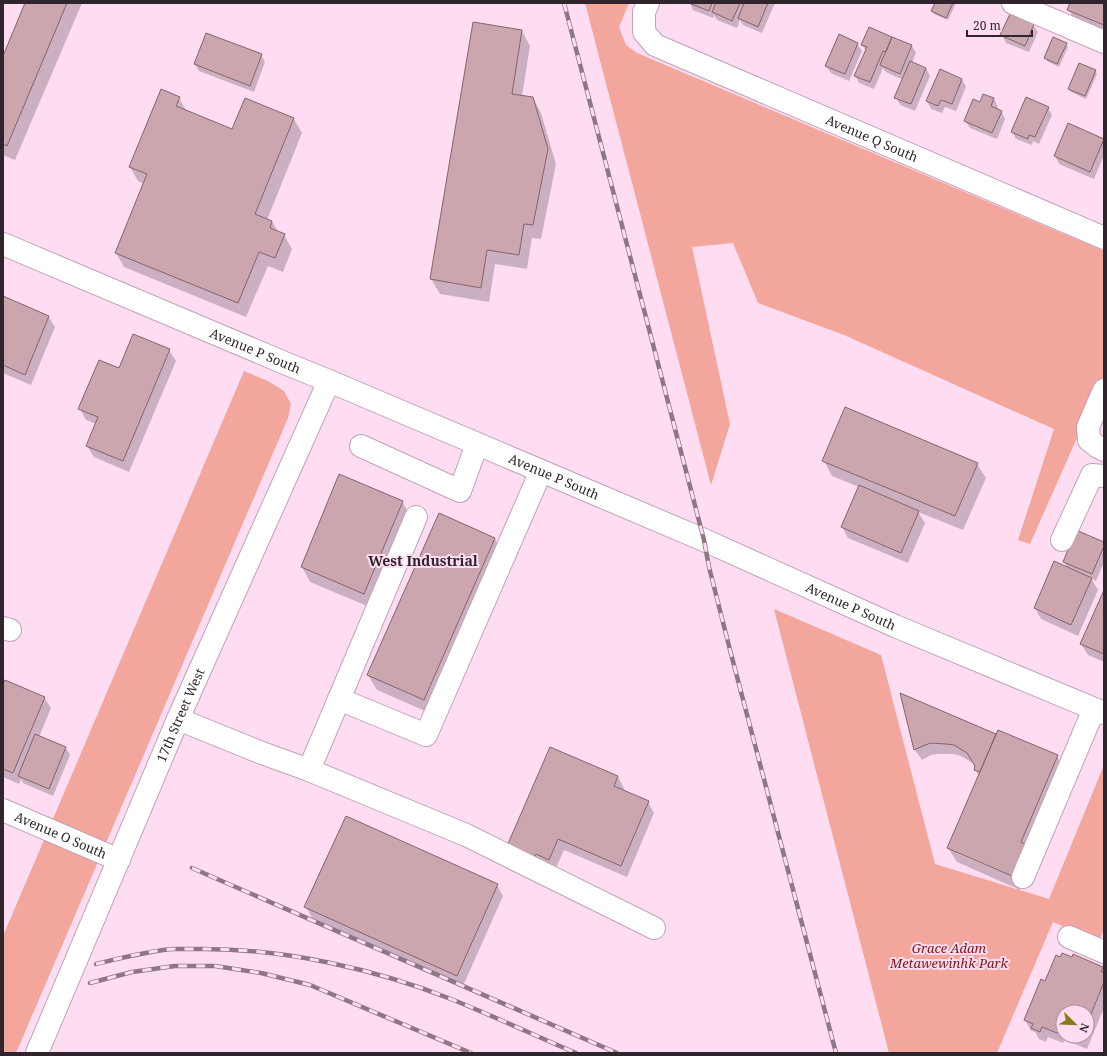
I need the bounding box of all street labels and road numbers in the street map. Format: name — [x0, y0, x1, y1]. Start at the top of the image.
street label: Avenue Q South — [823, 110, 921, 166]
street label: Avenue P South — [207, 324, 303, 378]
street label: Avenue P South — [506, 449, 602, 504]
street label: Avenue P South — [803, 578, 899, 634]
street label: 17th Street West — [152, 665, 209, 765]
street label: Avenue O South — [12, 807, 110, 863]

